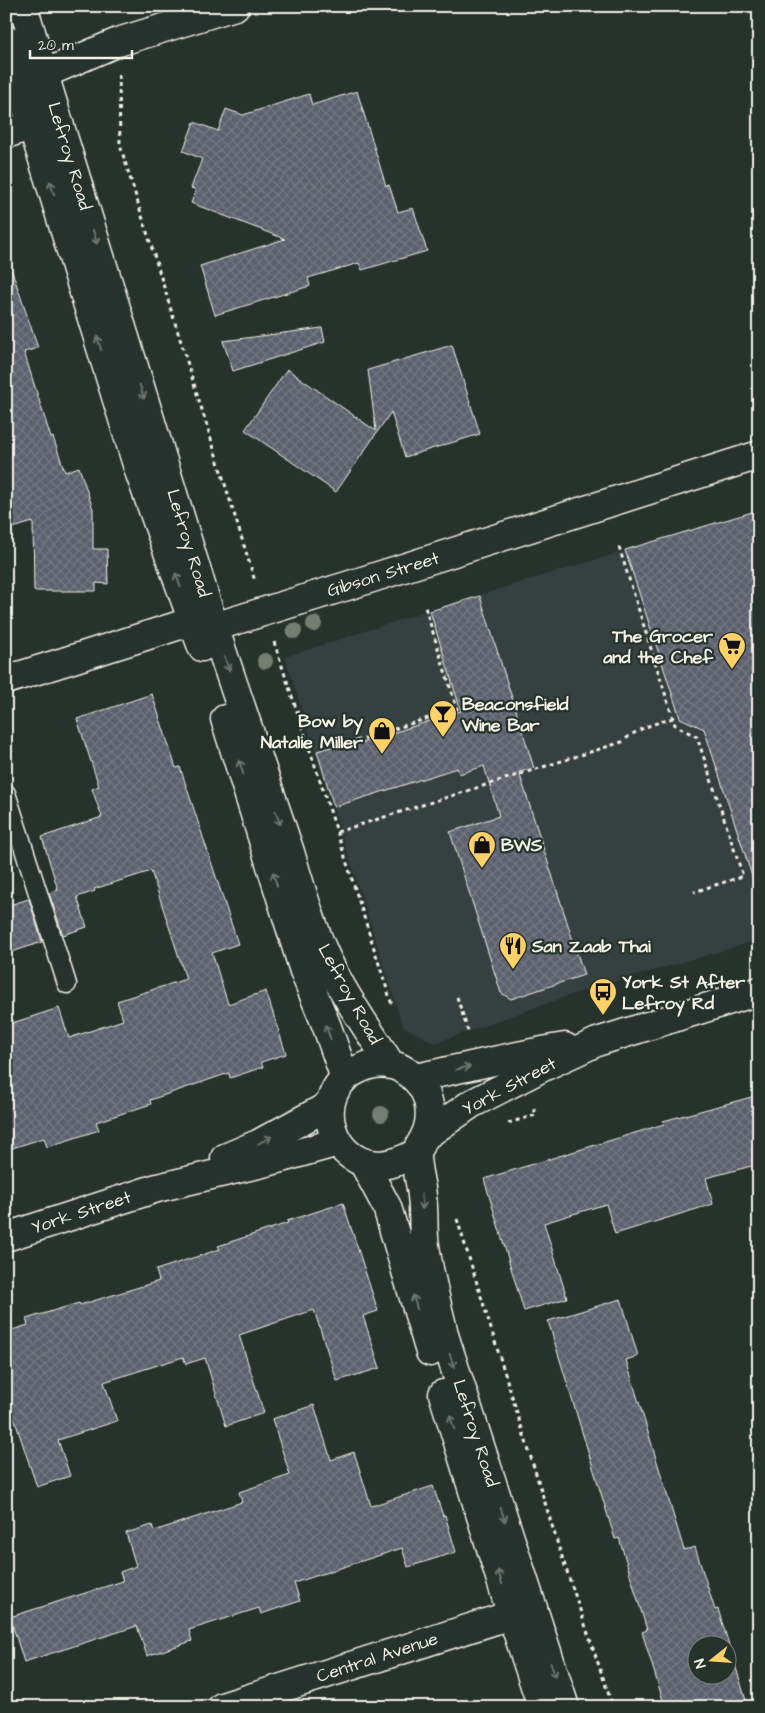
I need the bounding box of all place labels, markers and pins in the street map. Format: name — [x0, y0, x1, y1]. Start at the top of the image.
place label: The Grocer and the Chef — [602, 624, 714, 670]
supermarket icon: The Grocer and the Chef — [717, 631, 747, 670]
place label: Beaconsfield Wine Bar — [461, 692, 569, 738]
bar icon: Beaconsfield Wine Bar — [428, 699, 458, 738]
place label: Bow by Natalie Miller — [261, 709, 363, 755]
shop icon: Bow by Natalie Miller — [367, 716, 397, 755]
shop icon: BWS — [467, 830, 497, 869]
place label: BWS — [501, 833, 543, 858]
restaurant icon: San Zaab Thai — [498, 931, 528, 970]
place label: San Zaab Thai — [531, 934, 651, 959]
place label: York St After Lefroy Rd — [622, 970, 745, 1017]
bus stop icon: York St After Lefroy Rd — [588, 977, 618, 1016]

